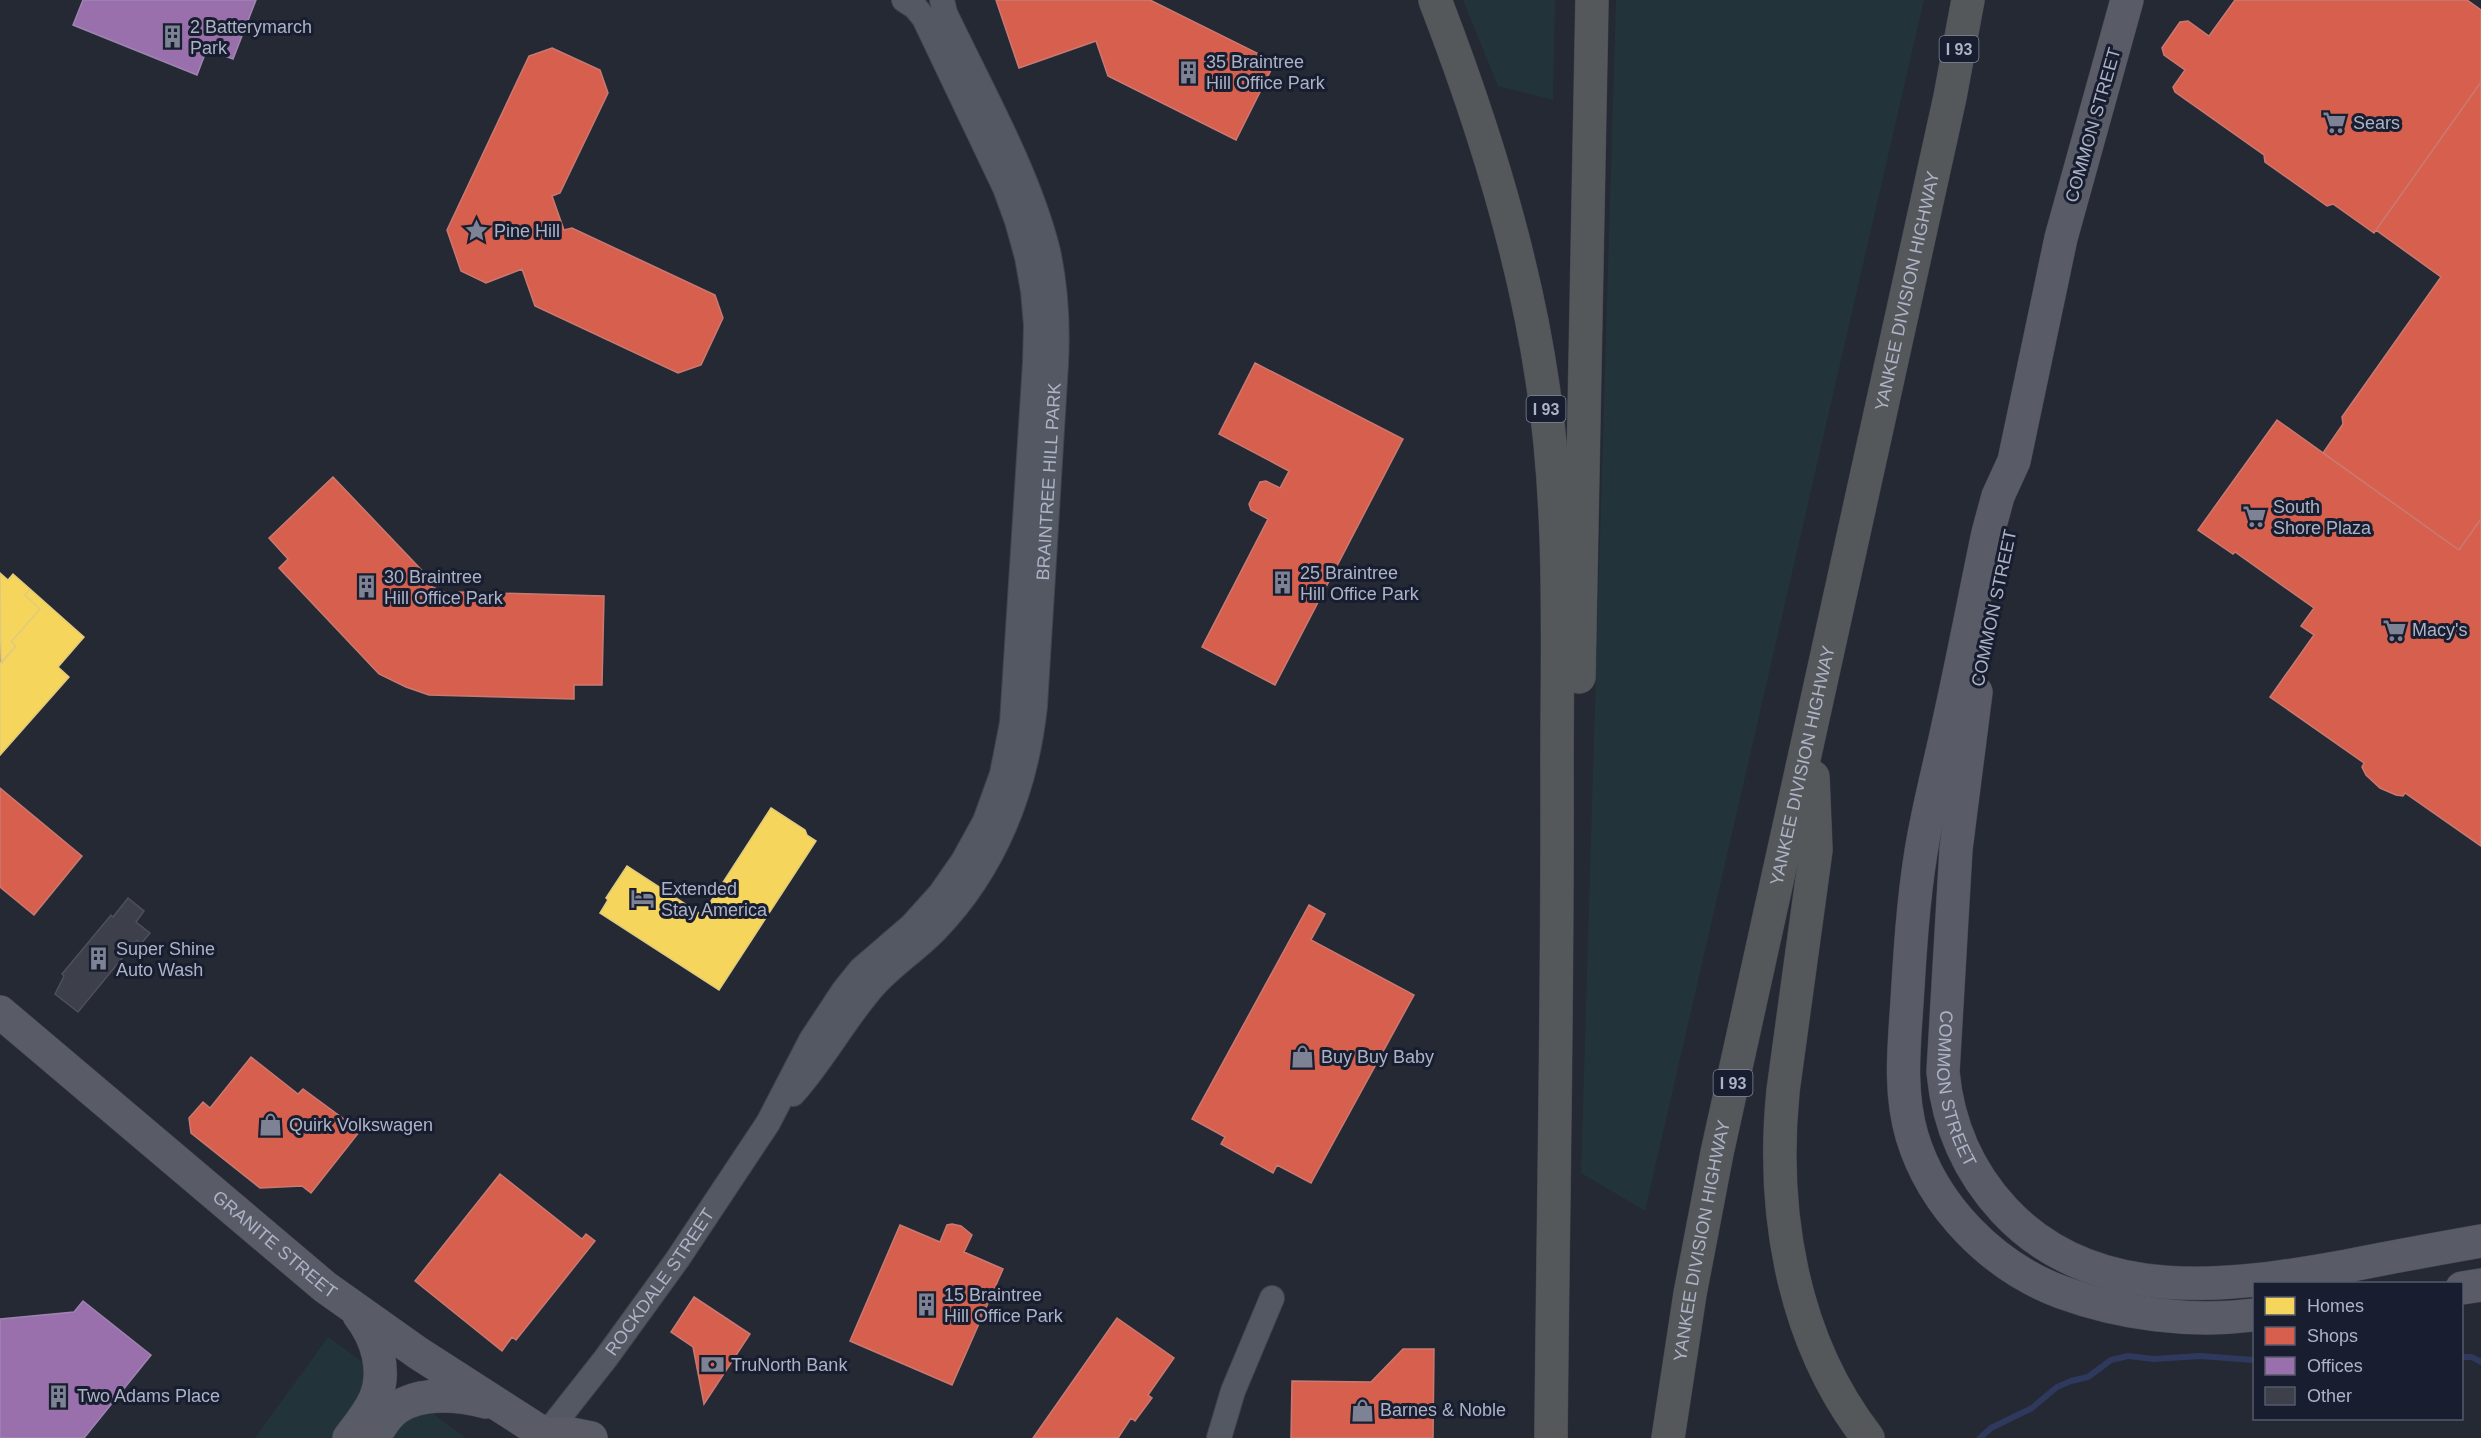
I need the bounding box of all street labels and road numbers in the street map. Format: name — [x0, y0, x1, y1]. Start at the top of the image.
road number: I 93 — [1940, 36, 1978, 62]
street label: COMMON STREET — [2061, 45, 2125, 205]
street label: YANKEE DIVISION HIGHWAY — [1871, 169, 1943, 413]
street label: BRAINTREE HILL PARK — [1033, 382, 1065, 581]
road number: I 93 — [1526, 396, 1566, 422]
street label: COMMON STREET — [1968, 528, 2020, 688]
street label: YANKEE DIVISION HIGHWAY — [1766, 644, 1839, 887]
street label: COMMON STREET — [1933, 1010, 1980, 1170]
road number: I 93 — [1714, 1070, 1752, 1096]
street label: YANKEE DIVISION HIGHWAY — [1670, 1118, 1734, 1363]
street label: GRANITE STREET — [209, 1186, 341, 1302]
street label: ROCKDALE STREET — [601, 1205, 718, 1359]

